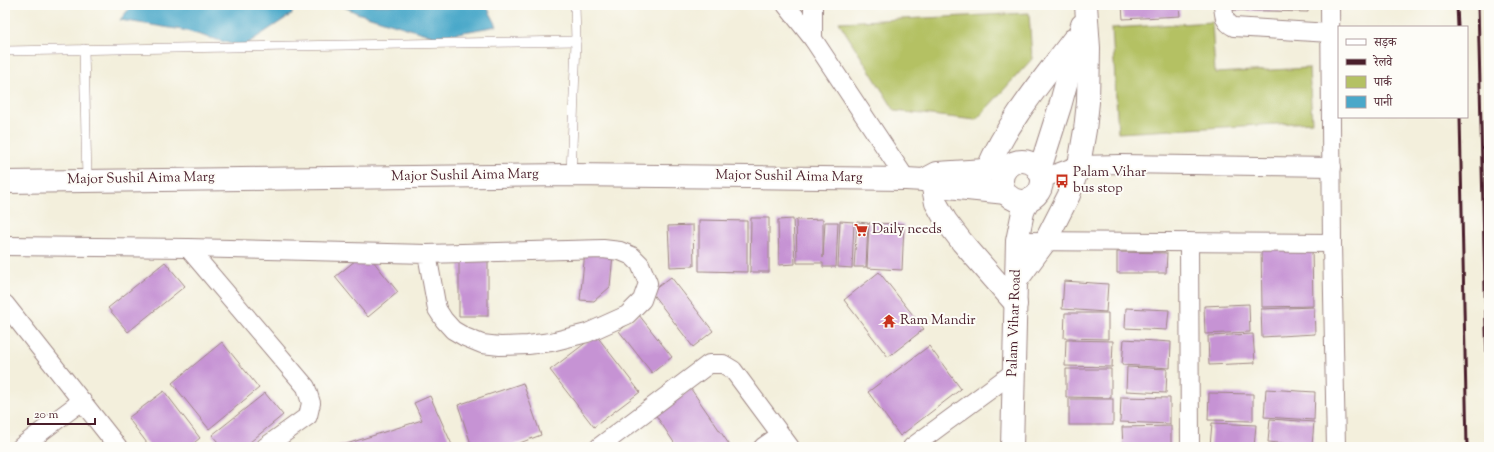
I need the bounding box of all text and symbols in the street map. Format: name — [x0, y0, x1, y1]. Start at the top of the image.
legend — [1338, 26, 1468, 118]
text: सड़क — [1373, 34, 1398, 52]
text: रेलवे — [1372, 54, 1393, 72]
text: पार्क — [1373, 74, 1393, 92]
text: पानी — [1373, 94, 1393, 112]
place label: Palam Vihar bus stop — [1073, 163, 1147, 199]
street label: Major Sushil Aima Marg — [391, 165, 539, 187]
street label: Major Sushil Aima Marg — [715, 166, 863, 188]
street label: Major Sushil Aima Marg — [67, 168, 215, 190]
bus stop icon: Palam Vihar bus stop — [1054, 173, 1070, 189]
place label: Daily needs — [872, 220, 942, 240]
supermarket icon: Daily needs — [853, 222, 869, 238]
street label: Palam Vihar Road — [1003, 269, 1027, 377]
place label: Ram Mandir — [900, 311, 976, 331]
temple icon: Ram Mandir — [881, 313, 897, 329]
scale bar — [28, 400, 95, 426]
text: 20 m — [34, 406, 59, 424]

